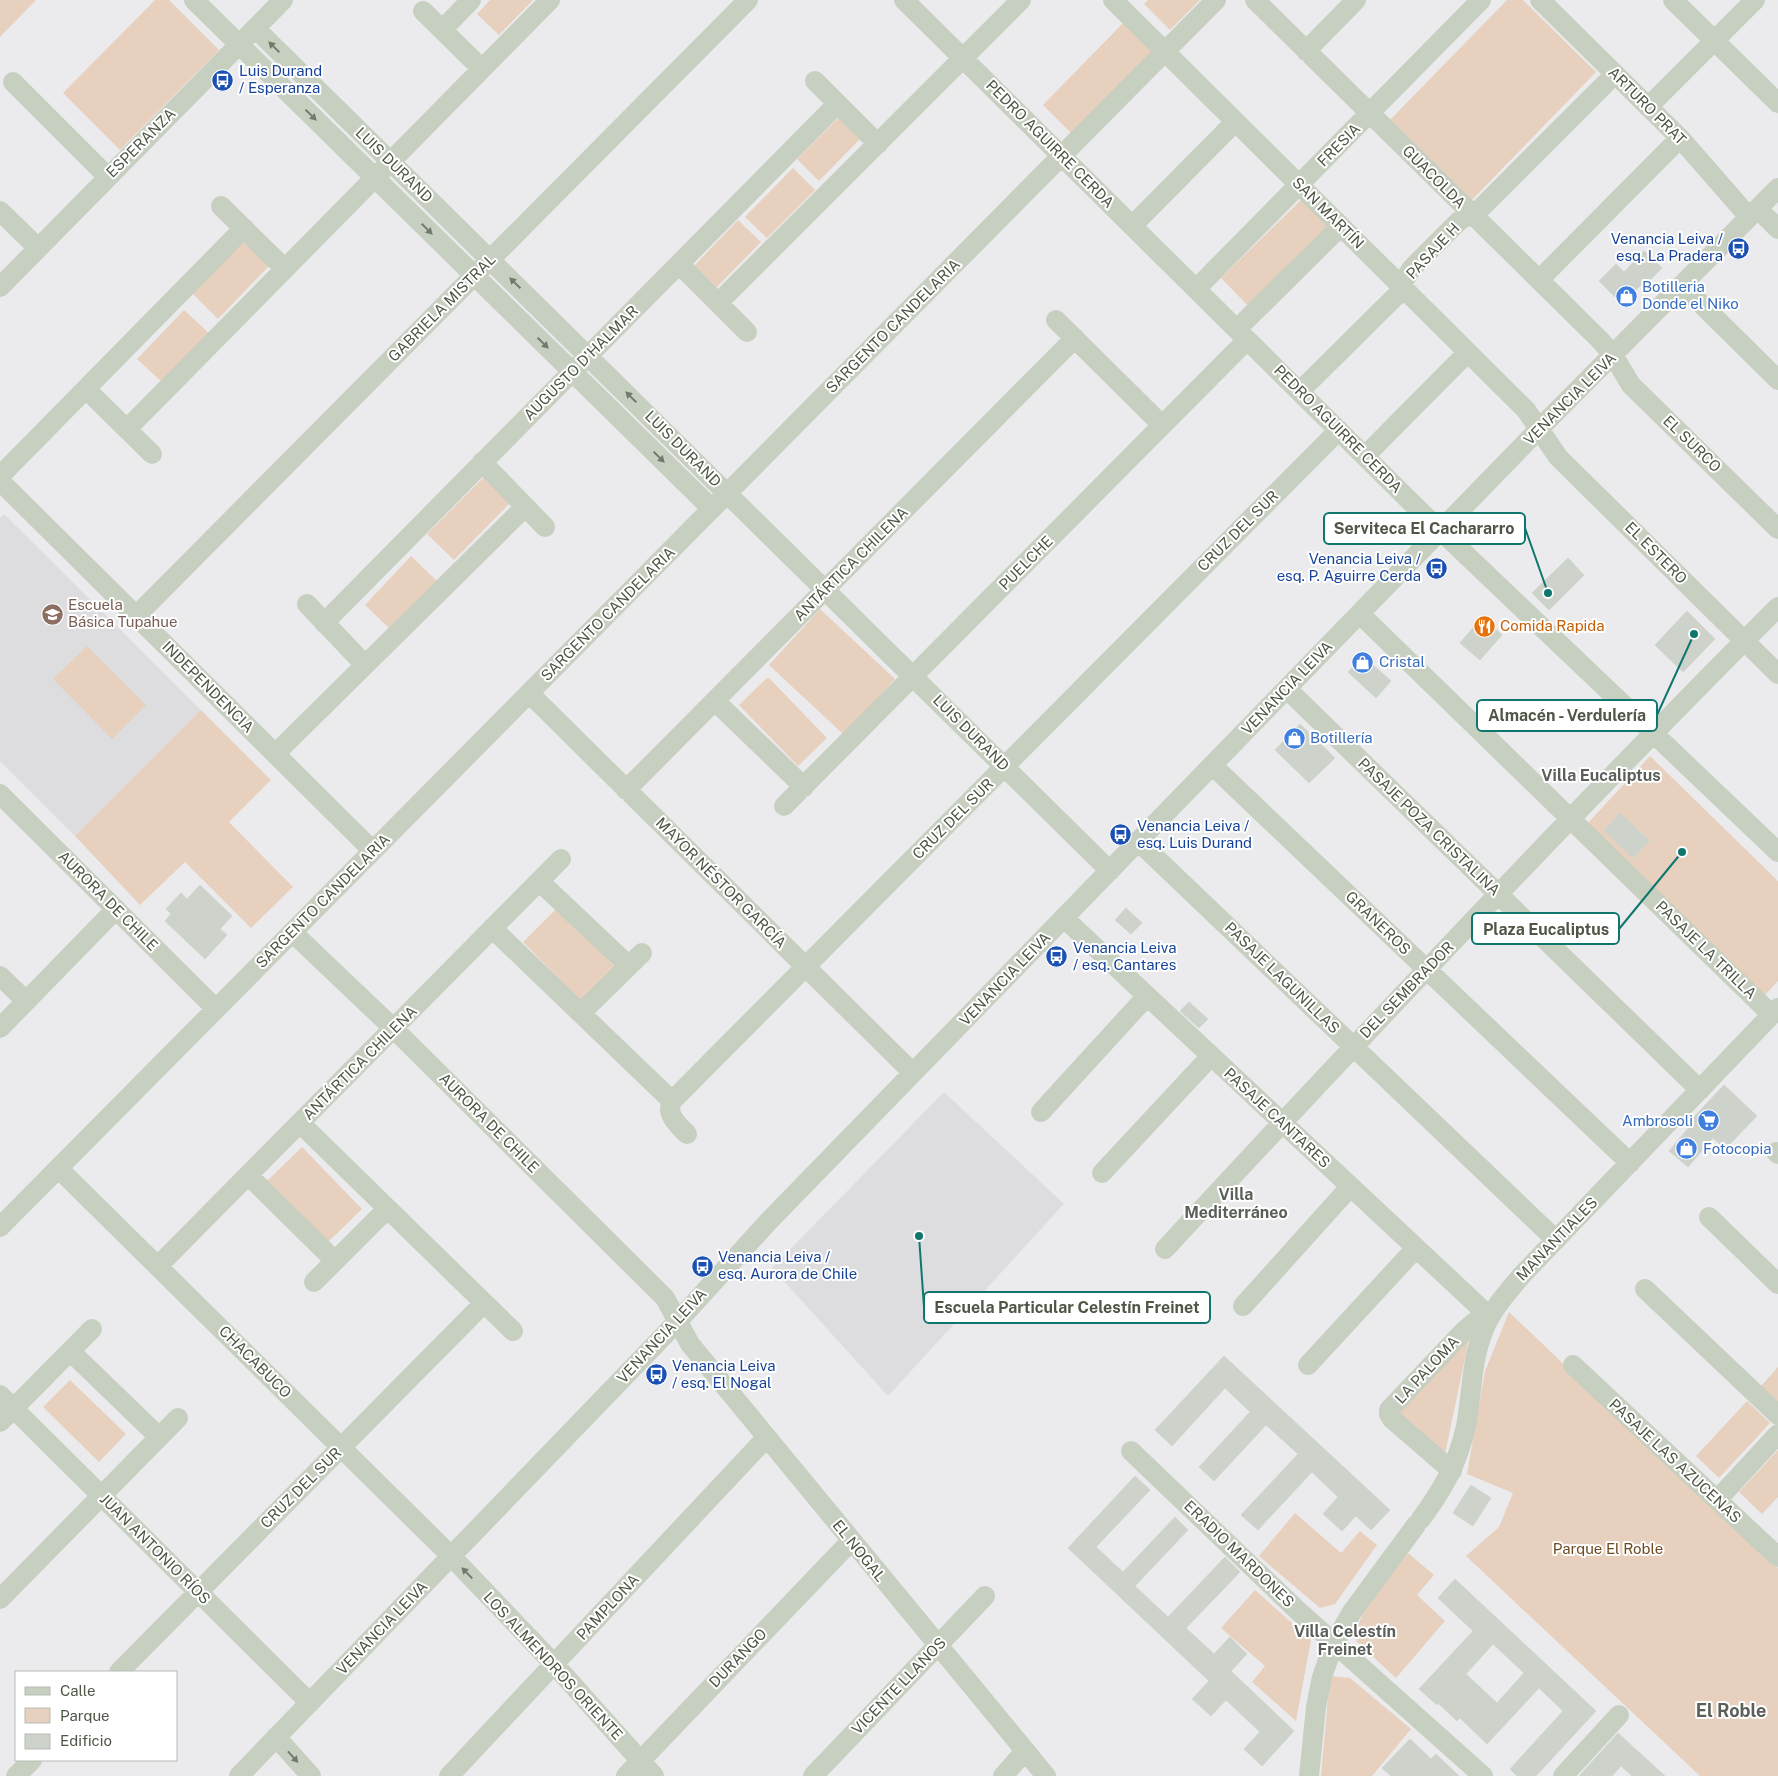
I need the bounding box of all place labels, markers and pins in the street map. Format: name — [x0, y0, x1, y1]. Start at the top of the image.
place label: Luis Durand / Esperanza — [239, 62, 322, 96]
bus stop icon: Luis Durand / Esperanza — [211, 68, 235, 92]
place label: Venancia Leiva / esq. La Pradera — [1611, 230, 1724, 264]
bus stop icon: Venancia Leiva / esq. La Pradera — [1727, 236, 1751, 260]
place label: Botilleria Donde el Niko — [1642, 278, 1739, 312]
shop icon: Botilleria Donde el Niko — [1614, 284, 1638, 308]
callout: Serviteca El Cachararro — [1324, 513, 1525, 544]
place label: Venancia Leiva / esq. P. Aguirre Cerda — [1277, 550, 1422, 584]
bus stop icon: Venancia Leiva / esq. P. Aguirre Cerda — [1425, 556, 1449, 580]
place label: Escuela Básica Tupahue — [68, 596, 177, 630]
school or university icon: Escuela Básica Tupahue — [40, 602, 64, 626]
restaurant icon: Comida Rapida — [1472, 614, 1496, 638]
place label: Comida Rapida — [1500, 617, 1605, 634]
shop icon: Cristal — [1351, 650, 1375, 674]
place label: Cristal — [1379, 653, 1425, 670]
callout: Almacén - Verdulería — [1477, 700, 1657, 731]
shop icon: Botillería — [1282, 726, 1306, 750]
place label: Botillería — [1310, 729, 1373, 746]
place label: Venancia Leiva / esq. Luis Durand — [1137, 817, 1252, 851]
bus stop icon: Venancia Leiva / esq. Luis Durand — [1109, 823, 1133, 847]
callout: Plaza Eucaliptus — [1472, 913, 1619, 944]
place label: Venancia Leiva / esq. Cantares — [1073, 939, 1176, 973]
bus stop icon: Venancia Leiva / esq. Cantares — [1045, 945, 1069, 969]
supermarket icon: Ambrosoli — [1697, 1109, 1721, 1133]
place label: Ambrosoli — [1622, 1112, 1693, 1129]
shop icon: Fotocopia — [1675, 1137, 1699, 1161]
place label: Fotocopia — [1703, 1140, 1771, 1157]
place label: Venancia Leiva / esq. Aurora de Chile — [718, 1248, 857, 1282]
bus stop icon: Venancia Leiva / esq. Aurora de Chile — [690, 1254, 714, 1278]
callout: Escuela Particular Celestín Freinet — [924, 1292, 1210, 1323]
place label: Venancia Leiva / esq. El Nogal — [672, 1357, 775, 1391]
bus stop icon: Venancia Leiva / esq. El Nogal — [644, 1363, 668, 1387]

